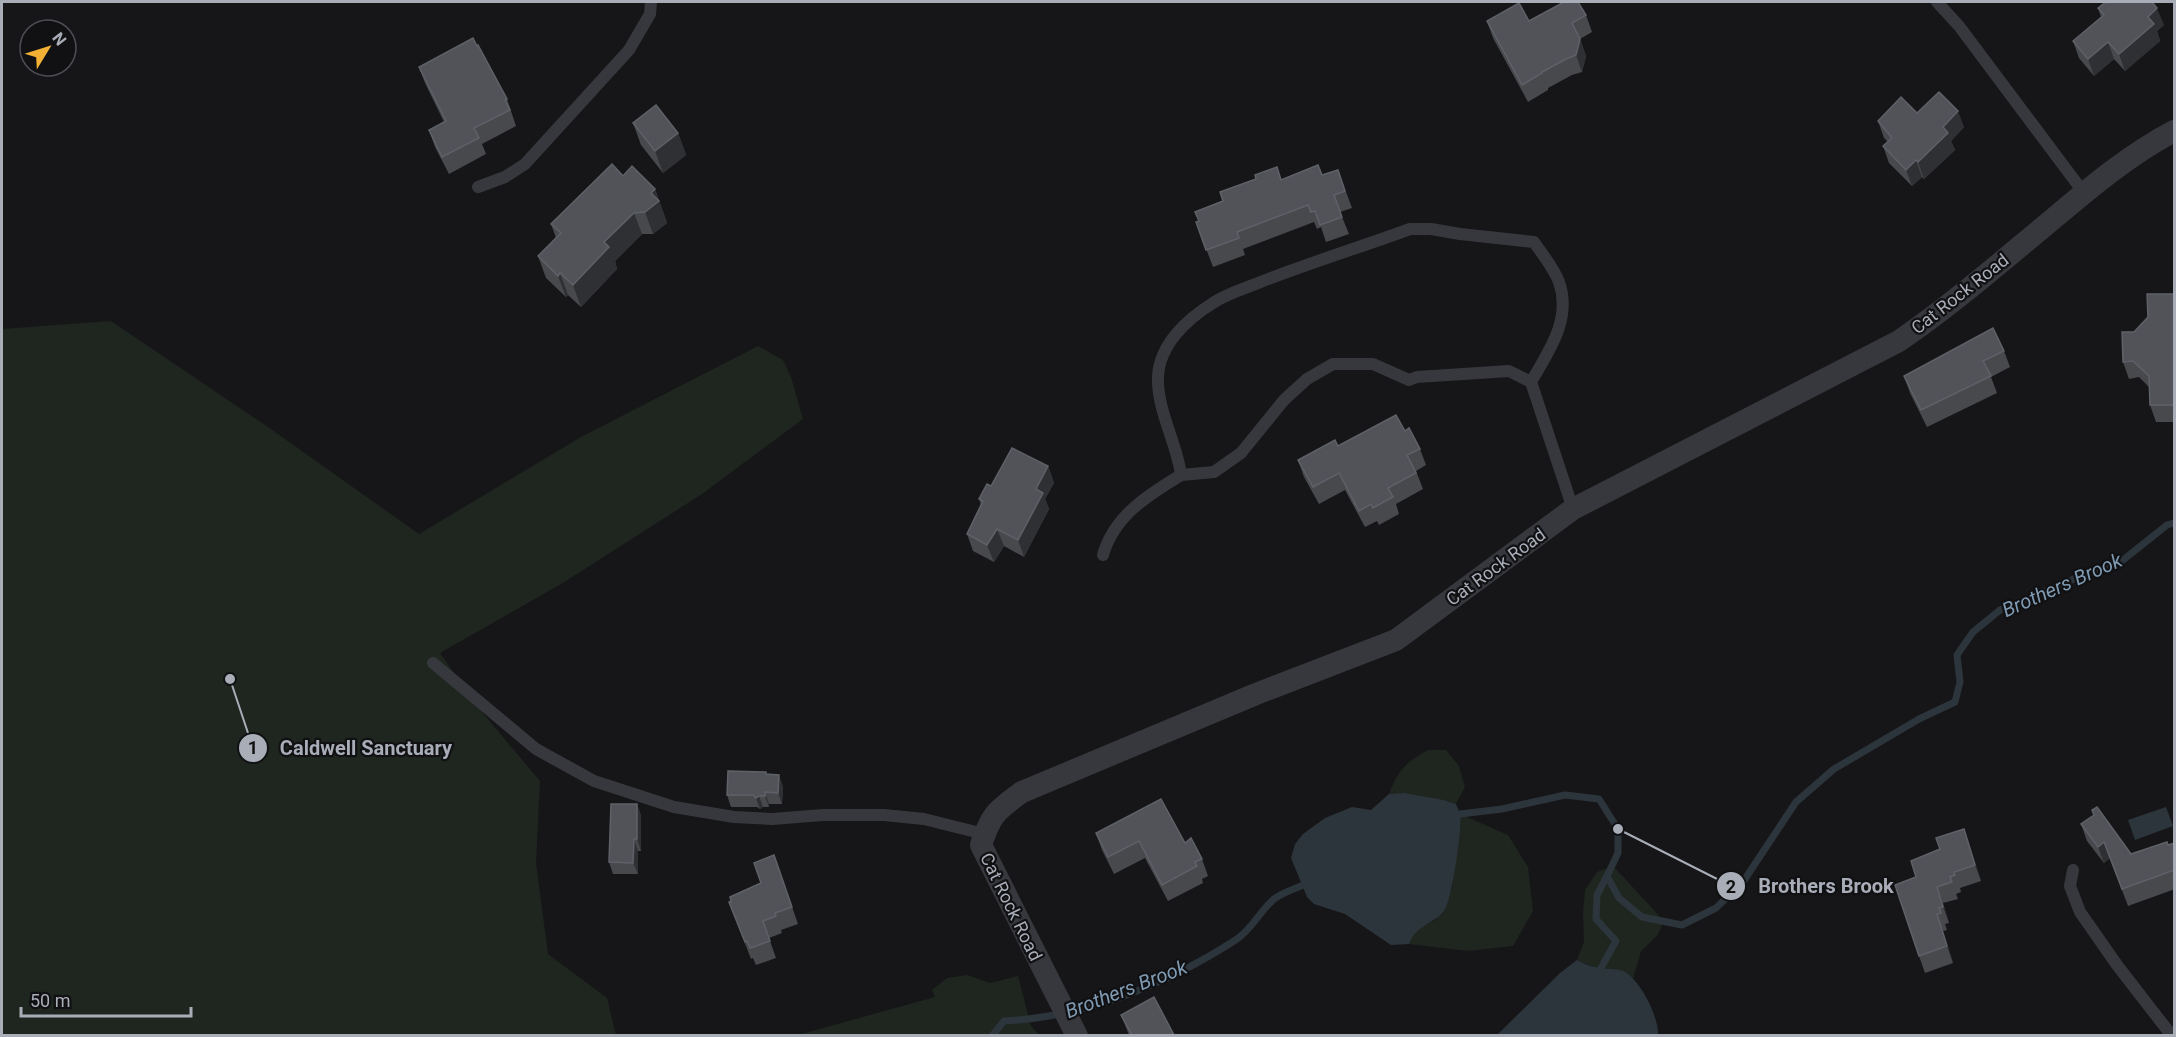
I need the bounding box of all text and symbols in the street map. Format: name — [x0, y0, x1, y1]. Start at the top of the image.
north arrow — [18, 18, 78, 78]
text: N — [48, 29, 70, 49]
street label: Cat Rock Road — [1907, 249, 2012, 338]
street label: Cat Rock Road — [1442, 524, 1549, 610]
water label: Brothers Brook — [1998, 547, 2127, 622]
callout: Caldwell Sanctuary — [238, 729, 464, 767]
text: Caldwell Sanctuary — [280, 736, 453, 760]
text: 1 — [248, 737, 258, 758]
street label: Cat Rock Road — [976, 849, 1047, 964]
callout: Brothers Brook — [1716, 867, 1906, 905]
text: Brothers Brook — [1758, 874, 1894, 898]
text: 2 — [1726, 876, 1736, 897]
water label: Brothers Brook — [1062, 954, 1191, 1023]
scale bar — [21, 980, 190, 1018]
text: 50 m — [30, 990, 70, 1011]

